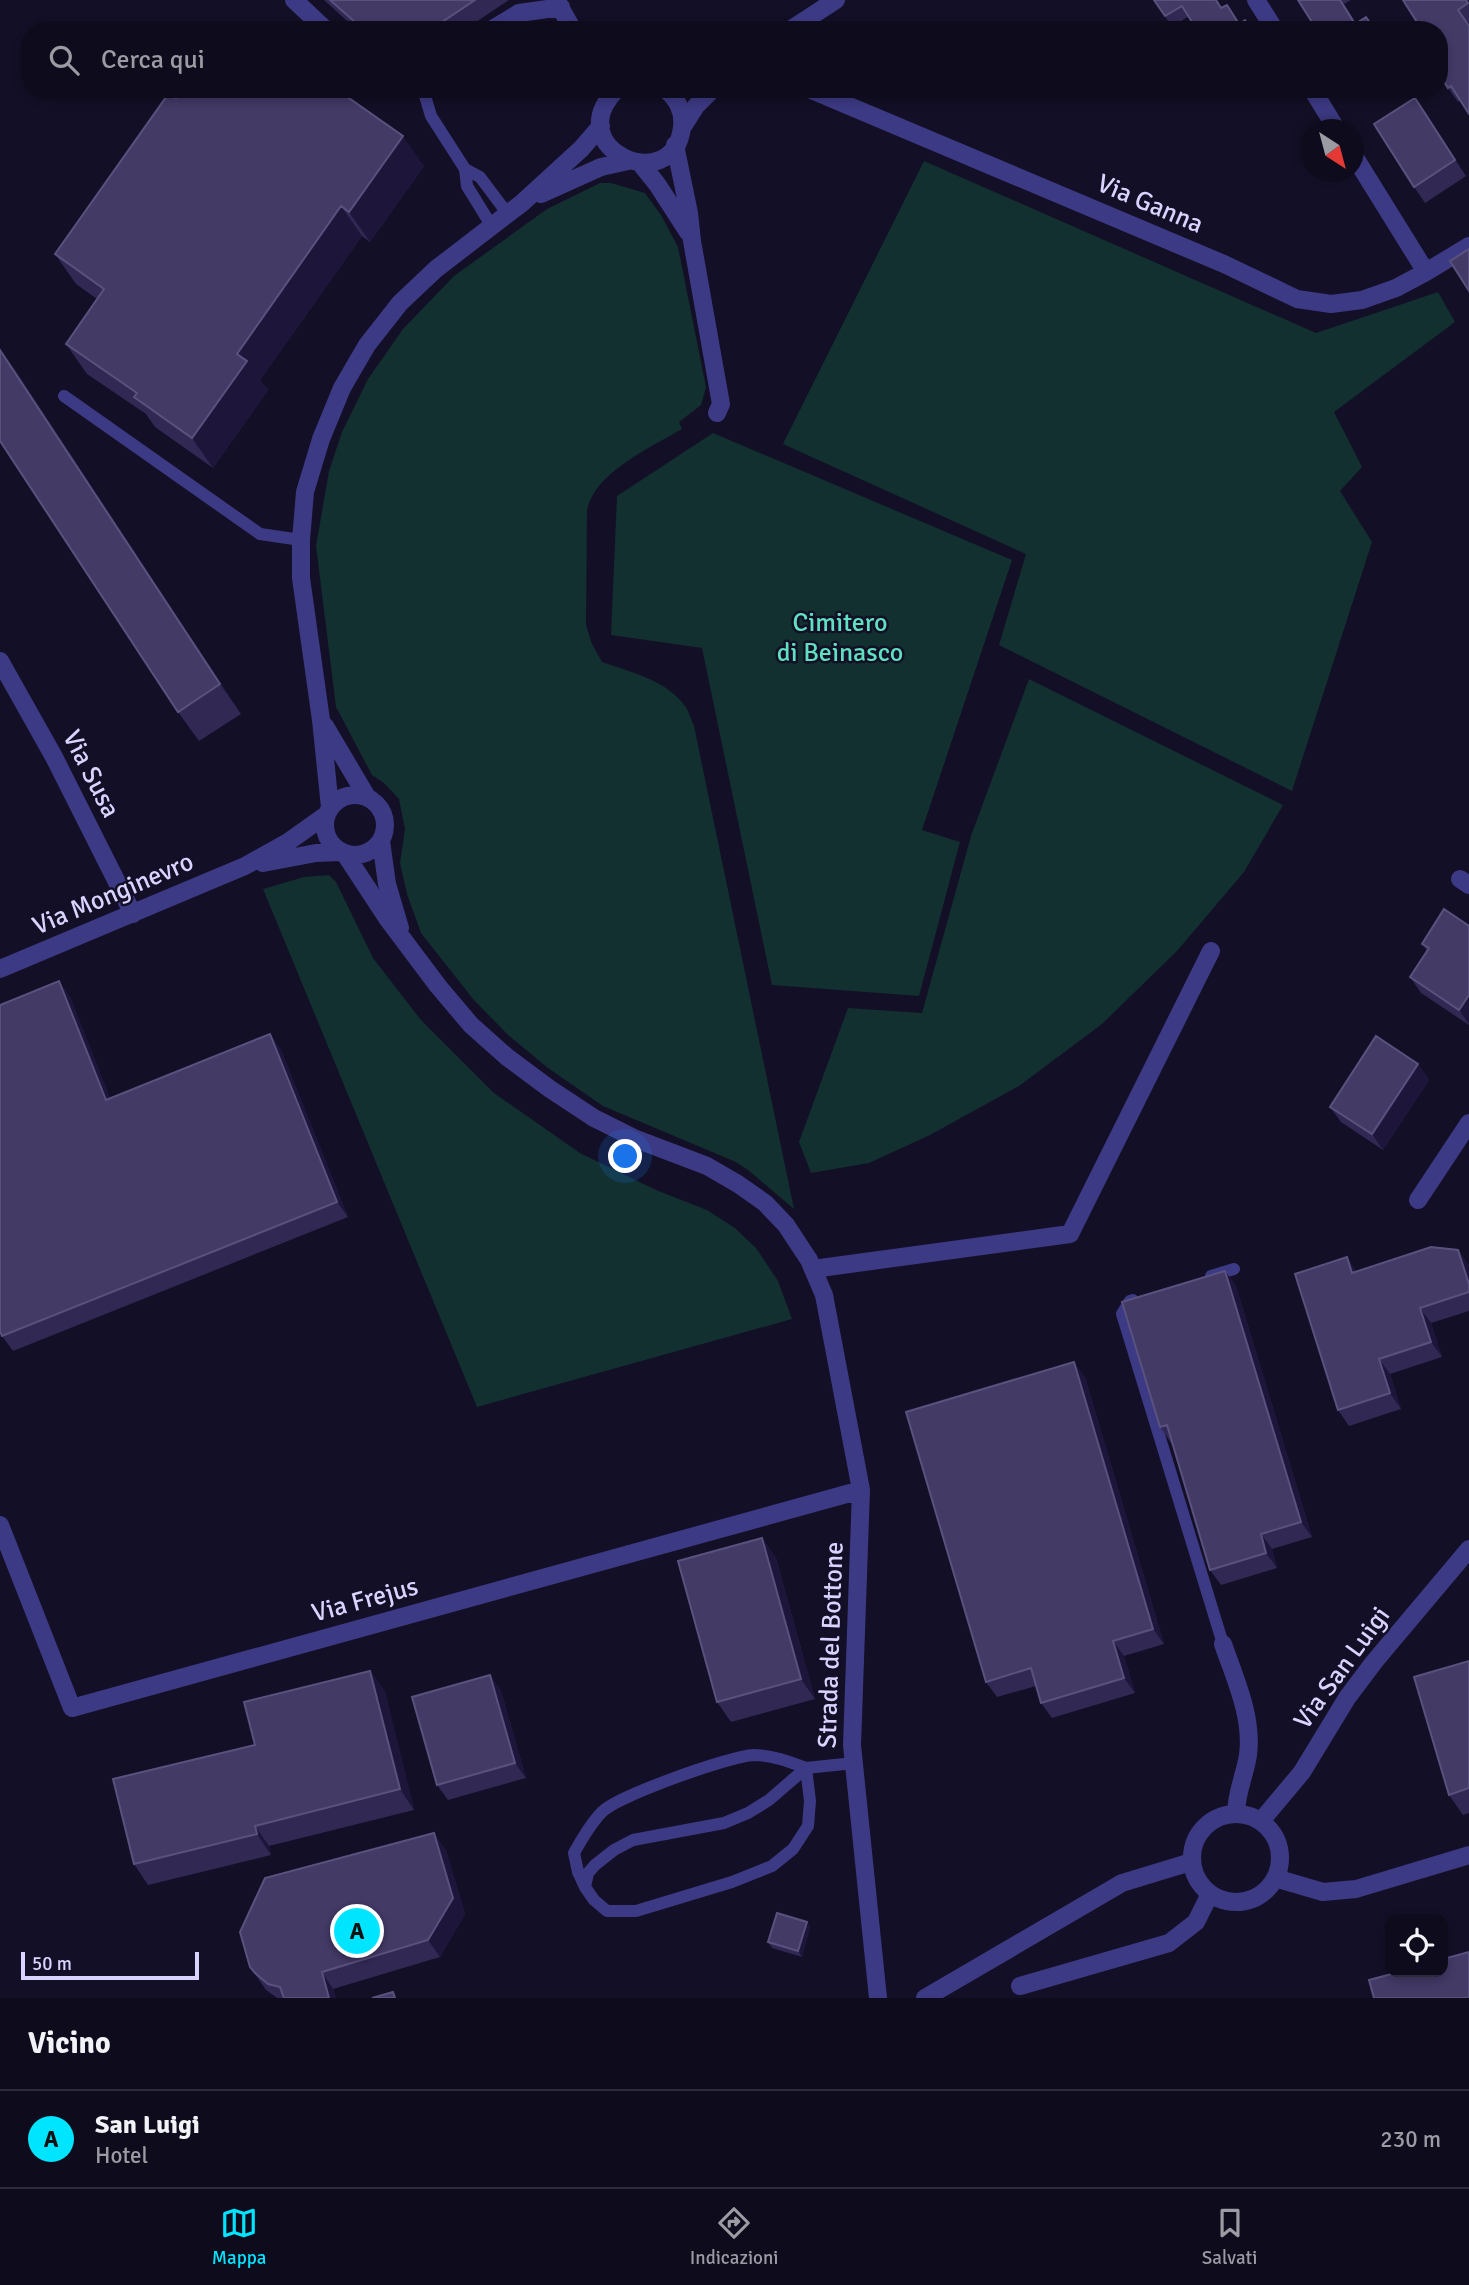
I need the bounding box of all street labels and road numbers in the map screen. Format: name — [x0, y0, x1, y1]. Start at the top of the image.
street label: Via Ganna — [1092, 167, 1208, 241]
street label: Via Susa — [55, 725, 127, 823]
street label: Via Monginevro — [28, 846, 198, 942]
street label: Strada del Bottone — [811, 1541, 851, 1749]
street label: Via Frejus — [308, 1570, 422, 1630]
street label: Via San Luigi — [1287, 1601, 1397, 1735]

